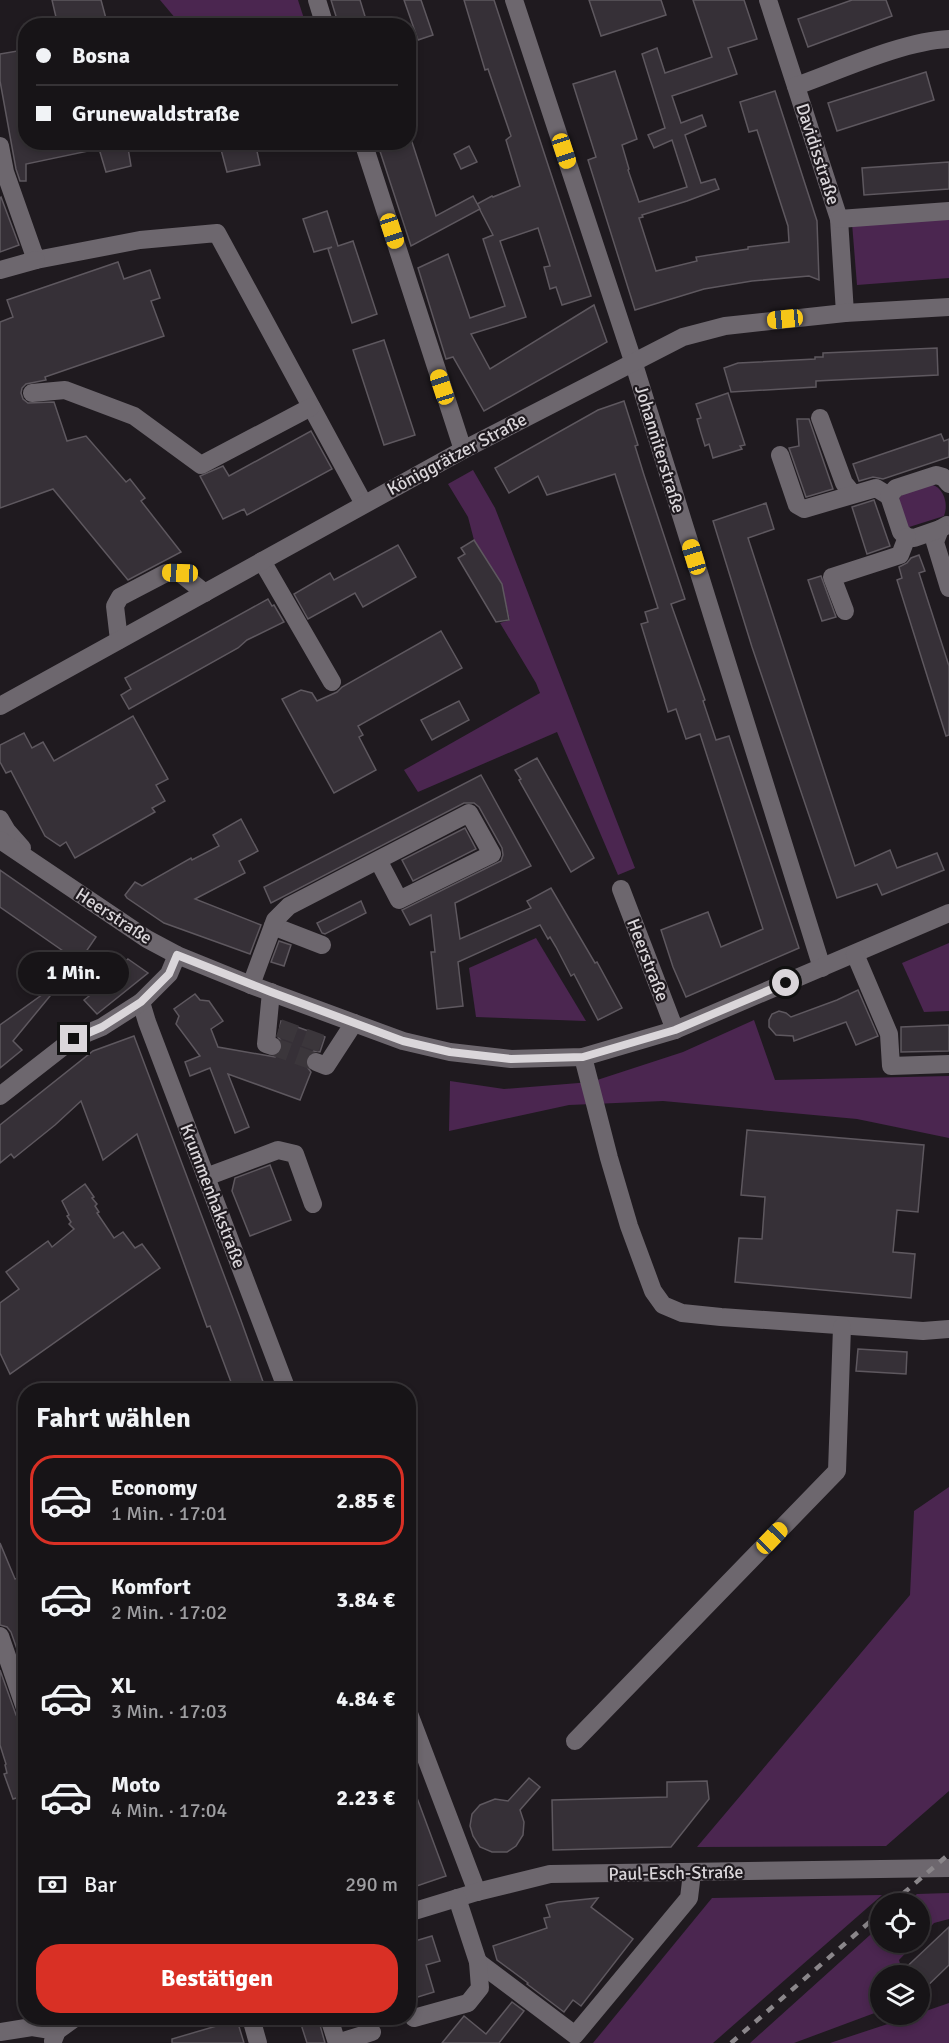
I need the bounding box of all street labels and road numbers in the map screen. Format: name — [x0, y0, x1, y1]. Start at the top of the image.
street label: Davidisstraße — [791, 100, 845, 208]
street label: Johanniterstraße — [630, 382, 690, 516]
street label: Königgrätzer Straße — [383, 408, 531, 500]
street label: Heerstraße — [72, 883, 156, 949]
street label: Heerstraße — [622, 916, 674, 1004]
street label: Krummenhakstraße — [175, 1121, 251, 1271]
street label: Paul-Esch-Straße — [608, 1861, 744, 1885]

